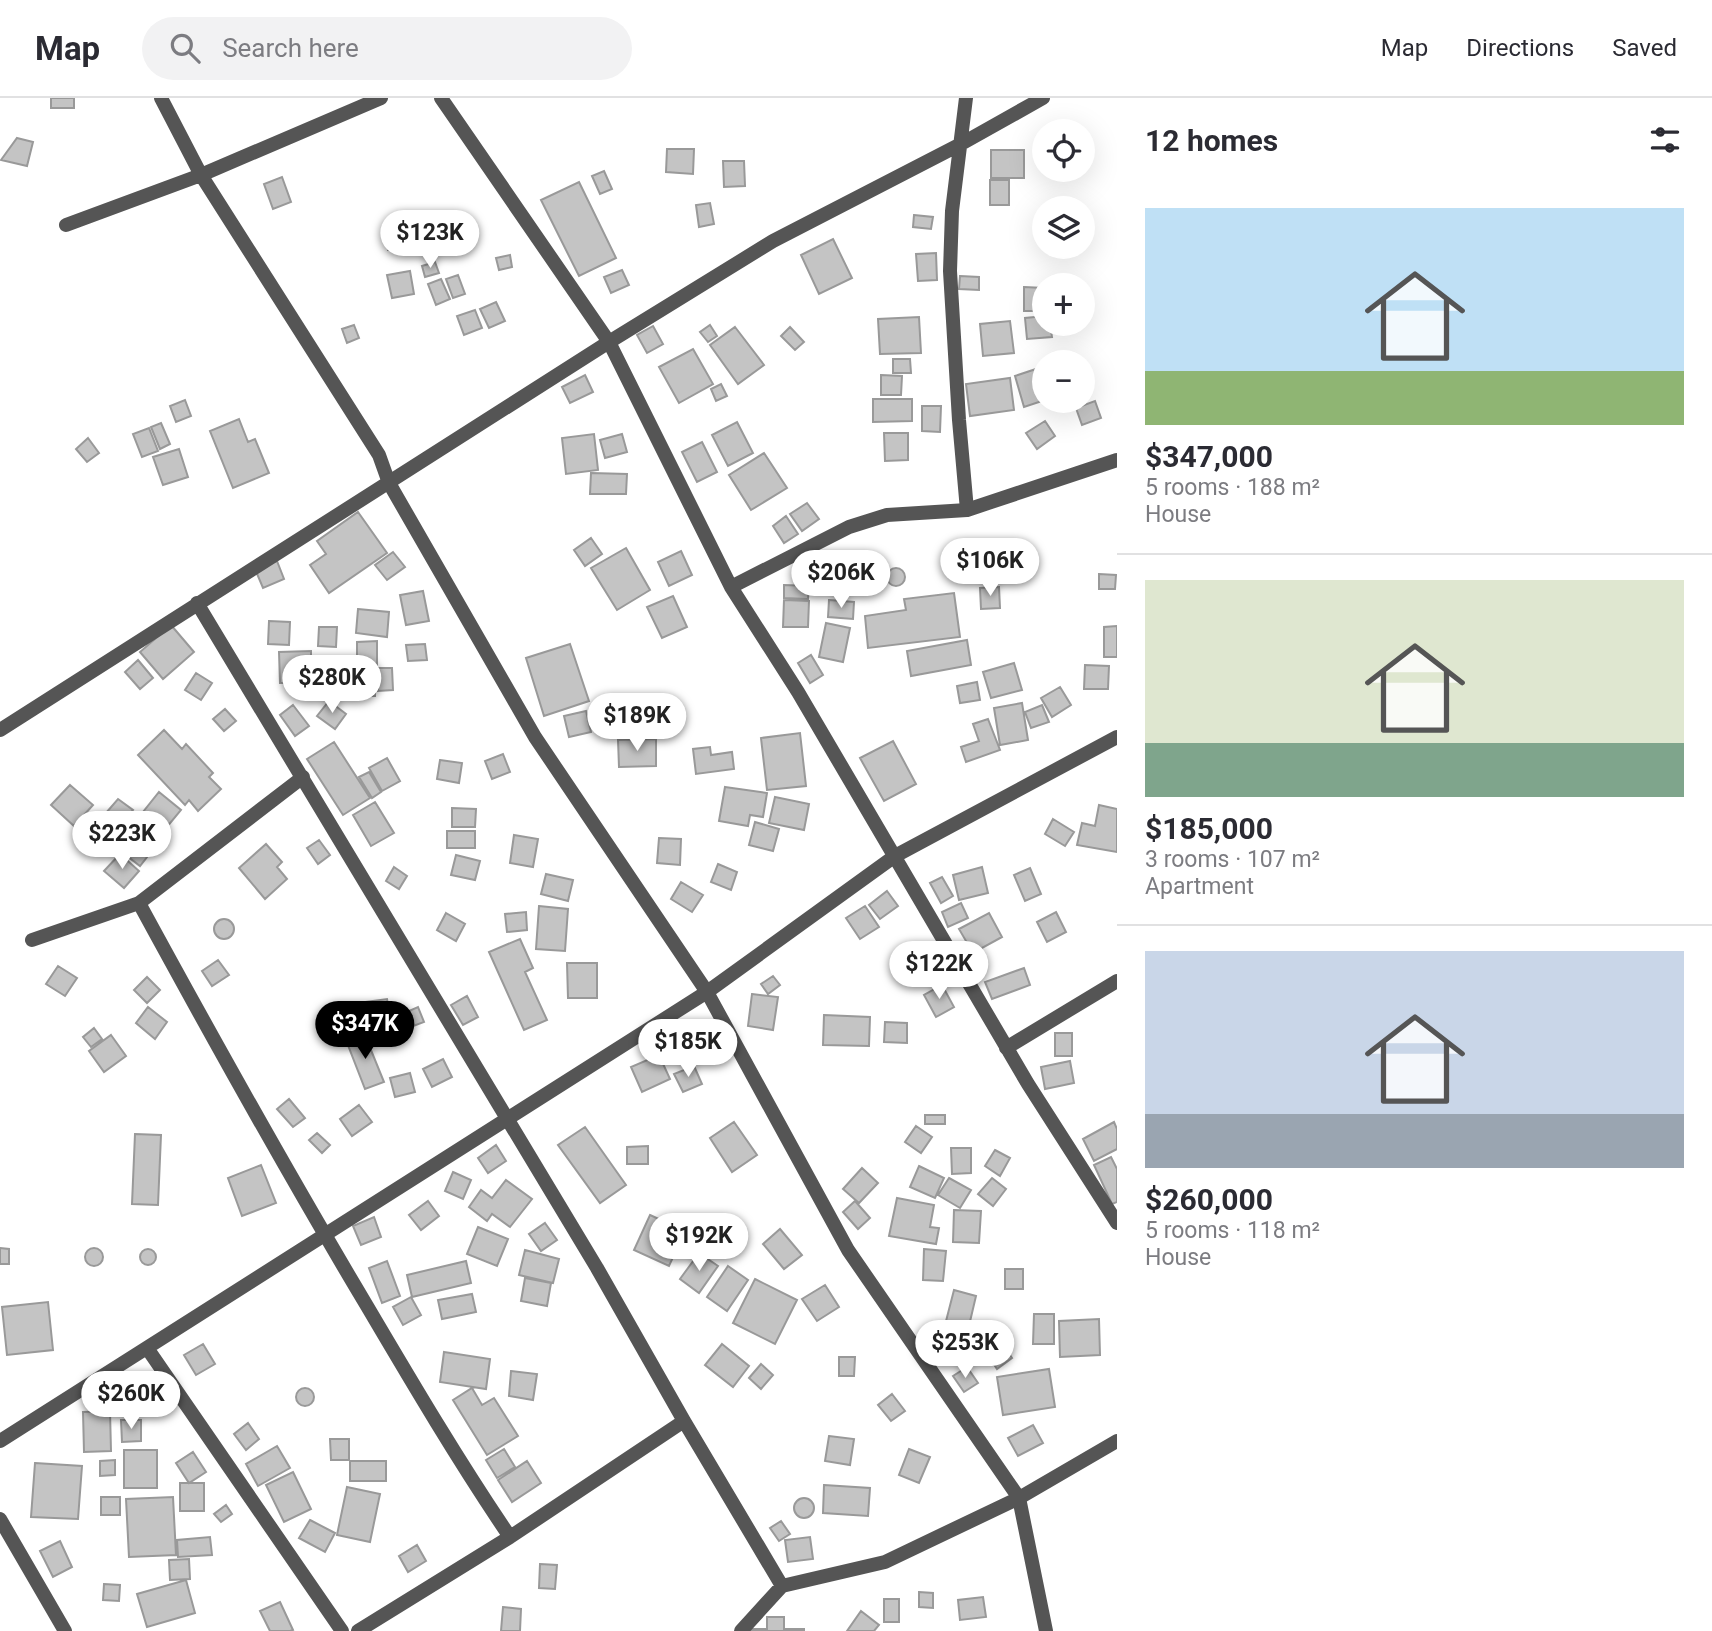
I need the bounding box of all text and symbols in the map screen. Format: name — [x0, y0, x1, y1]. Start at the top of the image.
search box — [142, 17, 632, 80]
text: Map — [35, 29, 100, 68]
icon: search — [166, 29, 204, 67]
text: Search here — [222, 33, 359, 63]
text: Map — [1381, 34, 1428, 62]
text: Directions — [1466, 34, 1574, 62]
text: Saved — [1612, 34, 1677, 62]
map controls — [1032, 119, 1095, 413]
button: locate — [1032, 119, 1095, 182]
icon: filters — [1646, 121, 1684, 159]
text: 12 homes — [1145, 123, 1278, 158]
button: layers — [1032, 196, 1095, 259]
pin: $123K — [381, 211, 479, 270]
text: $123K — [396, 219, 464, 246]
icon: home — [1352, 253, 1478, 379]
button: + — [1032, 273, 1095, 336]
button: − — [1032, 350, 1095, 413]
text: $347,000 — [1145, 439, 1273, 474]
text: 5 rooms · 188 m² — [1145, 474, 1320, 501]
text: House — [1145, 501, 1211, 528]
pin: $106K — [941, 538, 1039, 598]
text: $106K — [956, 547, 1024, 574]
pin: $206K — [792, 550, 890, 610]
text: $206K — [807, 559, 875, 586]
icon: home — [1352, 625, 1478, 751]
pin: $280K — [283, 656, 381, 715]
text: $280K — [298, 664, 366, 691]
pin: $189K — [588, 694, 686, 753]
text: $189K — [603, 702, 671, 729]
text: $185,000 — [1145, 811, 1273, 846]
pin: $223K — [73, 812, 171, 871]
text: $223K — [88, 820, 156, 847]
text: 3 rooms · 107 m² — [1145, 846, 1320, 873]
text: Apartment — [1145, 873, 1254, 900]
pin: $122K — [890, 942, 988, 1001]
text: $122K — [905, 950, 973, 977]
icon: home — [1352, 996, 1478, 1122]
pin: $347K — [316, 1002, 414, 1061]
text: $347K — [331, 1010, 399, 1037]
pin: $185K — [639, 1020, 737, 1079]
text: $185K — [654, 1028, 722, 1055]
text: $260,000 — [1145, 1182, 1273, 1217]
pin: $192K — [650, 1214, 748, 1273]
text: 5 rooms · 118 m² — [1145, 1217, 1320, 1244]
text: $192K — [665, 1222, 733, 1249]
text: House — [1145, 1244, 1211, 1271]
pin: $253K — [916, 1320, 1014, 1380]
text: $253K — [931, 1329, 999, 1356]
pin: $260K — [82, 1372, 180, 1431]
text: $260K — [97, 1380, 165, 1407]

